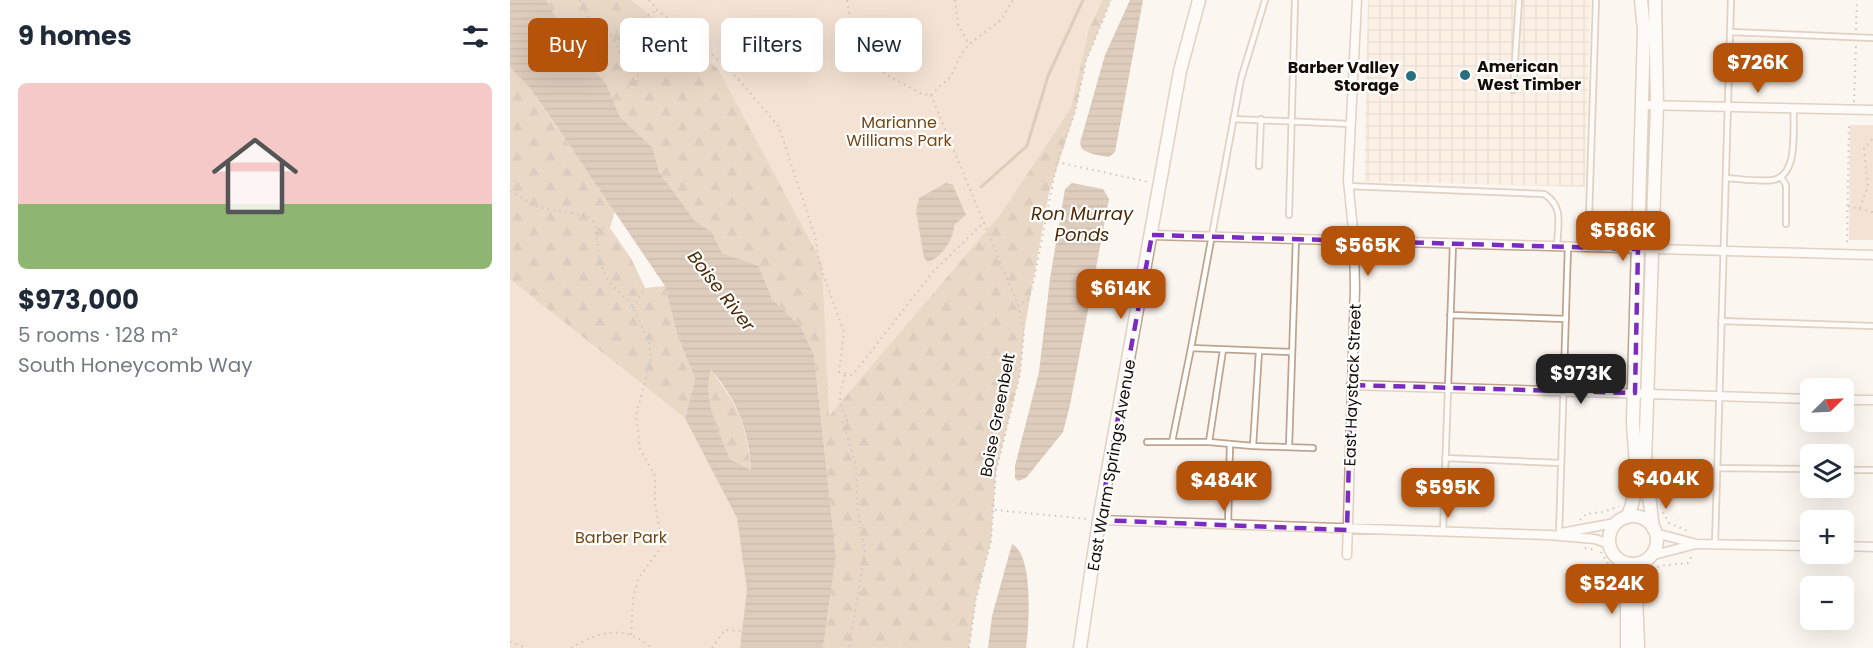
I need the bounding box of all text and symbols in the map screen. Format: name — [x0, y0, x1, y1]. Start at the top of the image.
text: 9 homes — [18, 18, 132, 54]
chip: Buy — [528, 18, 608, 72]
chip: Rent — [620, 18, 709, 72]
chip: Filters — [721, 18, 823, 72]
chip: New — [835, 18, 922, 72]
icon: filters — [459, 20, 492, 53]
pin: $726K — [1716, 43, 1800, 94]
text: $726K — [1727, 48, 1789, 76]
place label: American West Timber — [1477, 55, 1581, 96]
place label: Barber Valley Storage — [1288, 56, 1400, 97]
marker: American West Timber — [1458, 68, 1472, 82]
marker: Barber Valley Storage — [1404, 69, 1418, 83]
park label: Marianne Williams Park — [846, 111, 953, 152]
icon: home — [201, 122, 309, 230]
water label: Ron Murray Ponds — [1031, 201, 1134, 247]
pin: $586K — [1581, 211, 1665, 262]
text: $586K — [1590, 216, 1656, 244]
pin: $565K — [1326, 226, 1410, 277]
text: $565K — [1335, 231, 1401, 259]
water label: Boise River — [682, 245, 762, 337]
pin: $614K — [1079, 269, 1163, 320]
text: $614K — [1091, 274, 1151, 302]
text: $973,000 — [18, 282, 139, 318]
street label: East Haystack Street — [1338, 303, 1367, 467]
text: 5 rooms · 128 m² — [18, 321, 178, 349]
text: South Honeycomb Way — [18, 351, 253, 379]
street label: Boise Greenbelt — [974, 351, 1021, 479]
pin: $973K — [1539, 354, 1623, 405]
street label: East Warm Springs Avenue — [1082, 357, 1141, 573]
text: $973K — [1550, 359, 1612, 387]
north arrow — [1800, 378, 1854, 432]
map controls — [1800, 378, 1854, 630]
button: layers — [1800, 444, 1854, 498]
pin: $404K — [1624, 459, 1708, 510]
pin: $484K — [1182, 461, 1266, 512]
text: $404K — [1632, 464, 1700, 492]
text: $484K — [1190, 466, 1258, 494]
pin: $595K — [1406, 468, 1490, 519]
text: $595K — [1415, 473, 1481, 501]
button: + — [1800, 510, 1854, 564]
park label: Barber Park — [575, 526, 668, 549]
pin: $524K — [1570, 564, 1654, 615]
text: $524K — [1579, 569, 1645, 597]
button: − — [1800, 576, 1854, 630]

